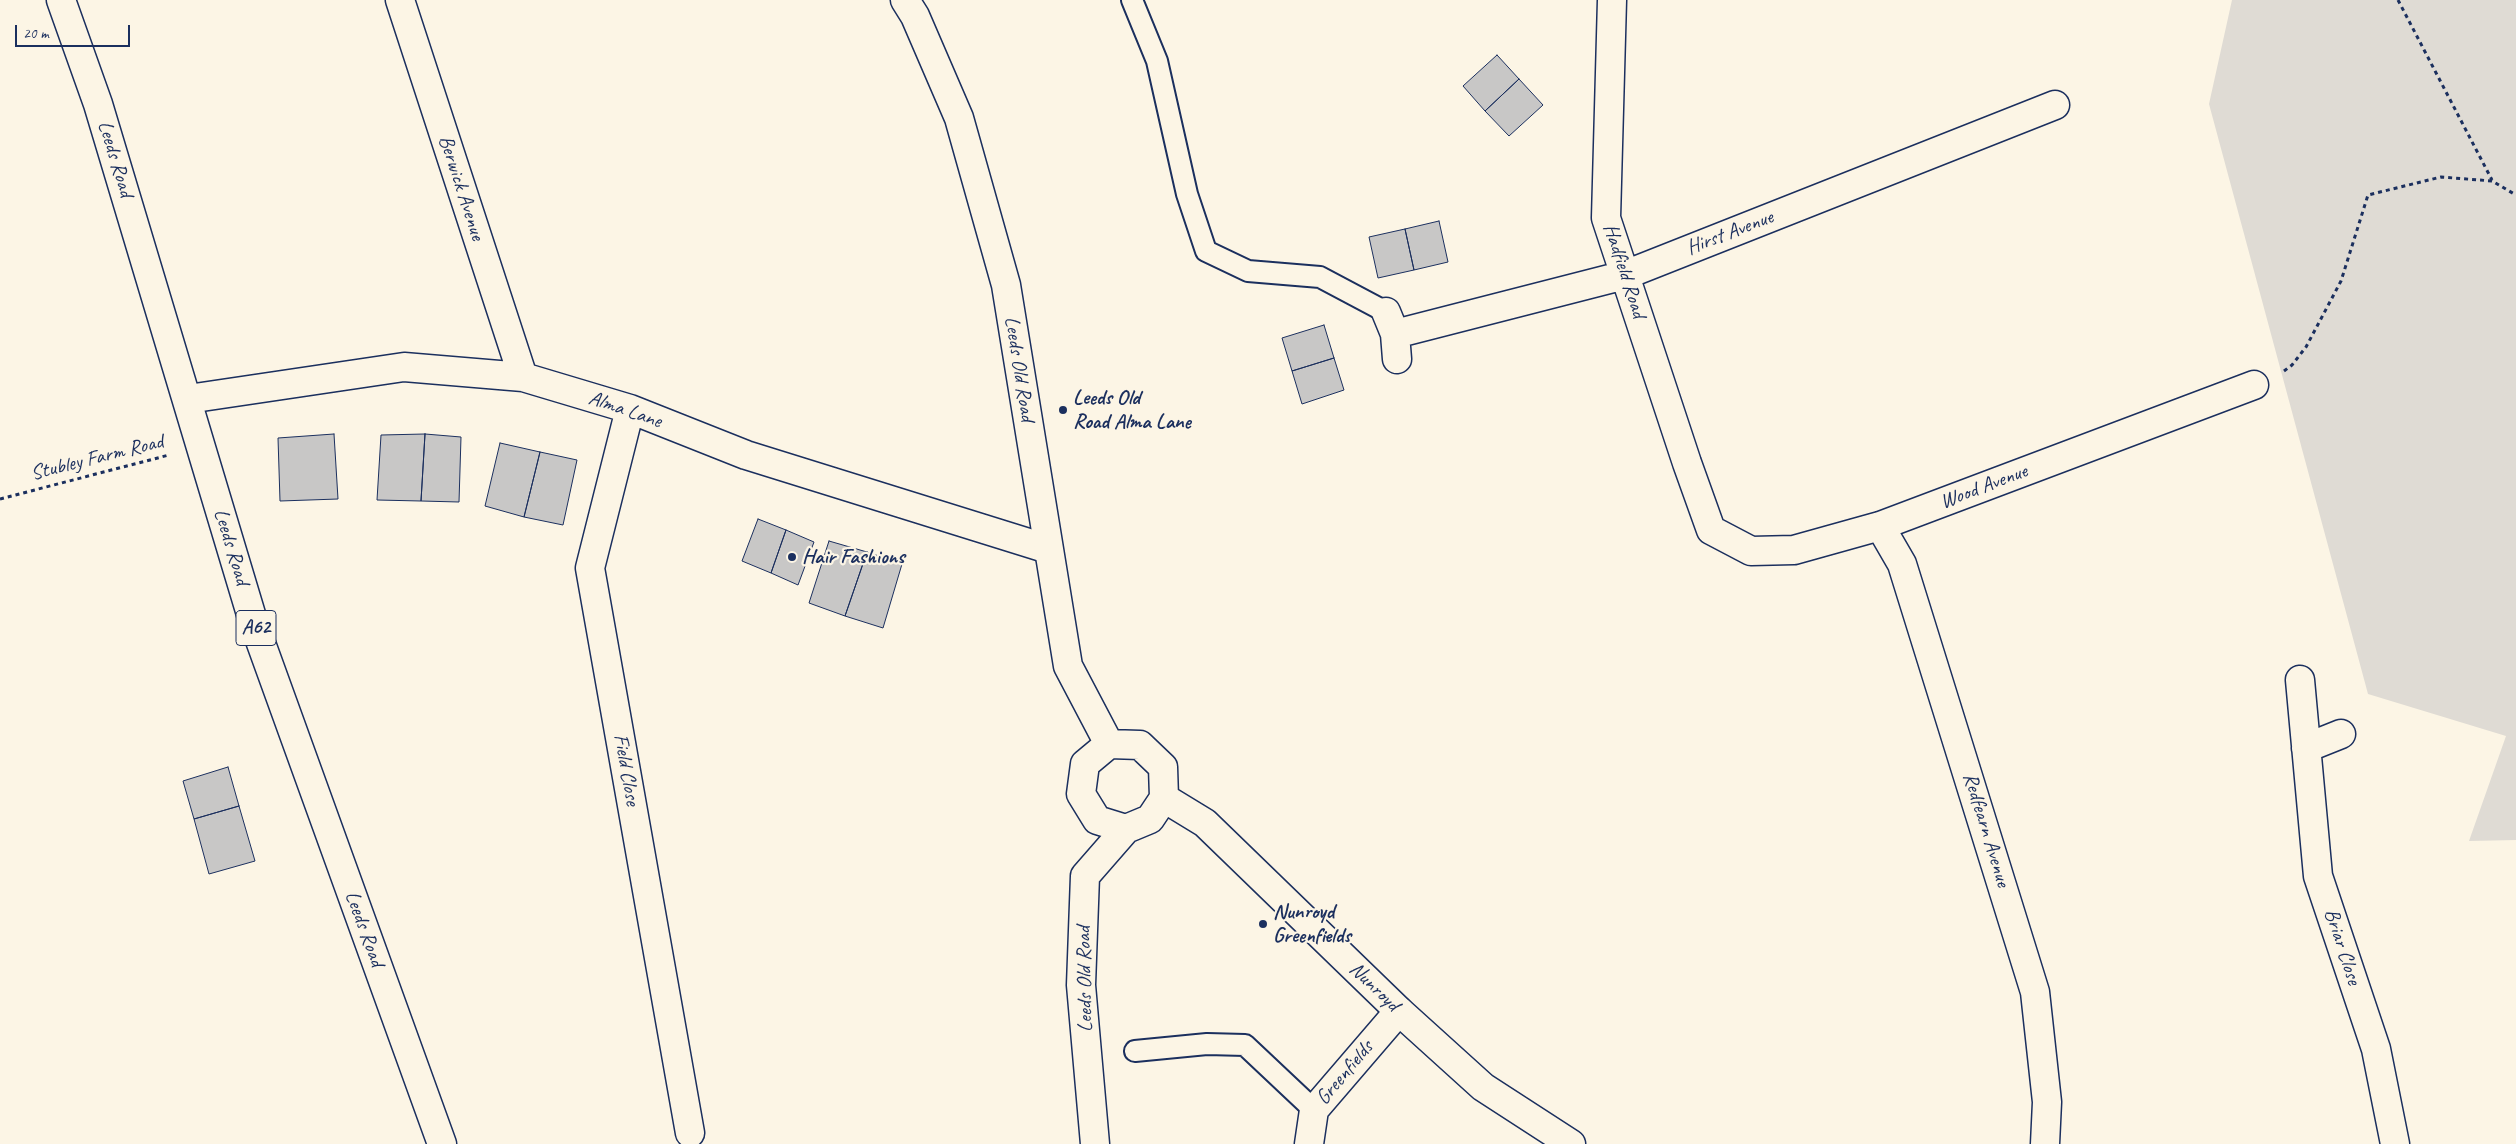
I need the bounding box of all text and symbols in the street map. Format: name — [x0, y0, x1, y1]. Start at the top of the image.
scale bar — [18, 15, 132, 47]
text: 20 m — [23, 24, 49, 43]
street label: Leeds Road — [92, 118, 138, 200]
street label: Berwick Avenue — [432, 132, 490, 244]
street label: Hirst Avenue — [1683, 205, 1777, 261]
street label: Hadfield Road — [1597, 221, 1651, 321]
street label: Leeds Old Road — [998, 315, 1040, 423]
place label: Leeds Old Road Alma Lane — [1073, 385, 1191, 435]
street label: Alma Lane — [585, 386, 665, 434]
marker: Leeds Old Road Alma Lane — [1057, 404, 1069, 416]
street label: Stubley Farm Road — [28, 429, 166, 487]
street label: Wood Avenue — [1937, 459, 2031, 515]
street label: Leeds Road — [208, 506, 254, 588]
place label: Hair Fashions — [802, 544, 904, 570]
marker: Hair Fashions — [786, 551, 798, 563]
road number: A62 — [236, 610, 276, 646]
street label: Field Close — [607, 732, 645, 808]
street label: Redfearn Avenue — [1957, 770, 2015, 890]
street label: Leeds Road — [339, 888, 389, 970]
place label: Nunroyd Greenfields — [1273, 899, 1351, 949]
street label: Briar Close — [2318, 906, 2366, 988]
marker: Nunroyd Greenfields — [1257, 918, 1269, 930]
street label: Leeds Old Road — [1071, 926, 1099, 1032]
street label: Nunroyd — [1344, 957, 1404, 1017]
street label: Greenfields — [1311, 1036, 1379, 1110]

